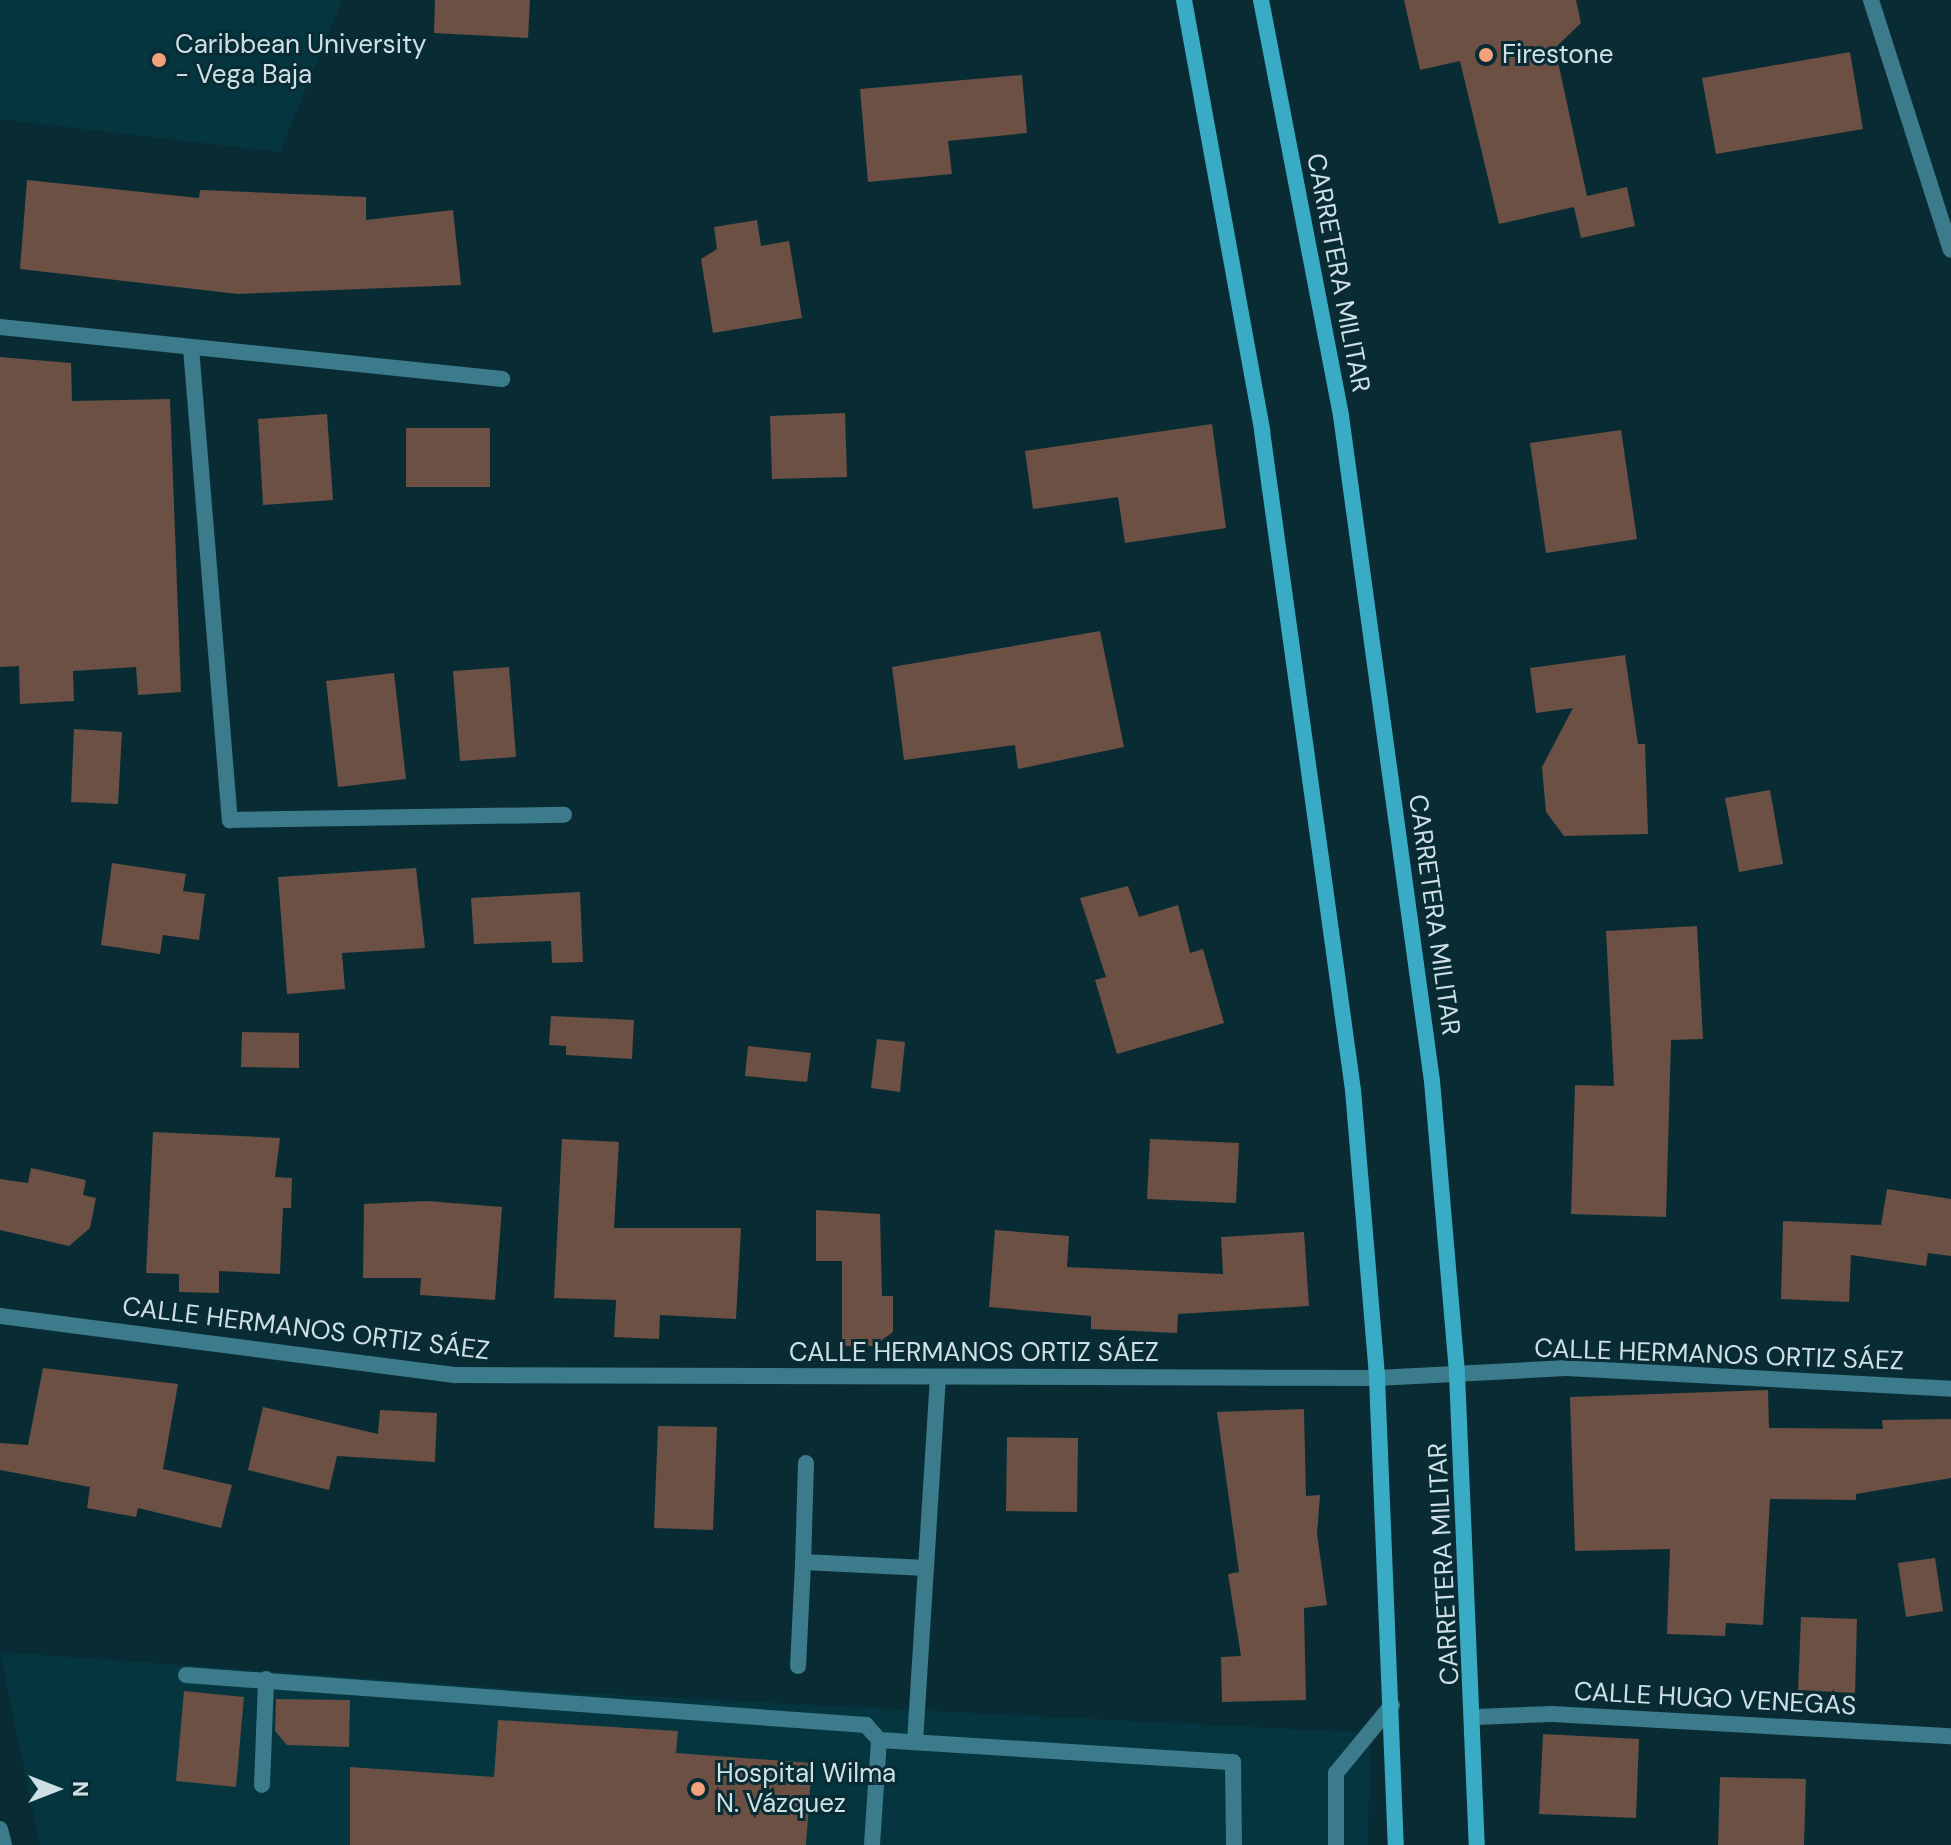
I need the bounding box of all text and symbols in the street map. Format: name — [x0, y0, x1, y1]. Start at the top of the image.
place label: Caribbean University - Vega Baja — [175, 29, 427, 90]
place label: Firestone — [1502, 39, 1613, 71]
marker: Firestone — [1477, 46, 1495, 64]
marker: Caribbean University - Vega Baja — [150, 51, 168, 69]
street label: CARRETERA MILITAR — [1300, 151, 1376, 395]
street label: CARRETERA MILITAR — [1402, 793, 1466, 1037]
street label: CALLE HERMANOS ORTIZ SÁEZ — [121, 1291, 491, 1367]
street label: CALLE HERMANOS ORTIZ SÁEZ — [1534, 1333, 1904, 1377]
street label: CALLE HERMANOS ORTIZ SÁEZ — [789, 1337, 1159, 1369]
street label: CARRETERA MILITAR — [1422, 1442, 1466, 1686]
street label: CALLE HUGO VENEGAS — [1573, 1676, 1857, 1722]
north arrow — [16, 1749, 96, 1829]
place label: Hospital Wilma N. Vázquez — [716, 1758, 896, 1820]
marker: Hospital Wilma N. Vázquez — [687, 1778, 709, 1800]
text: N — [66, 1781, 95, 1797]

